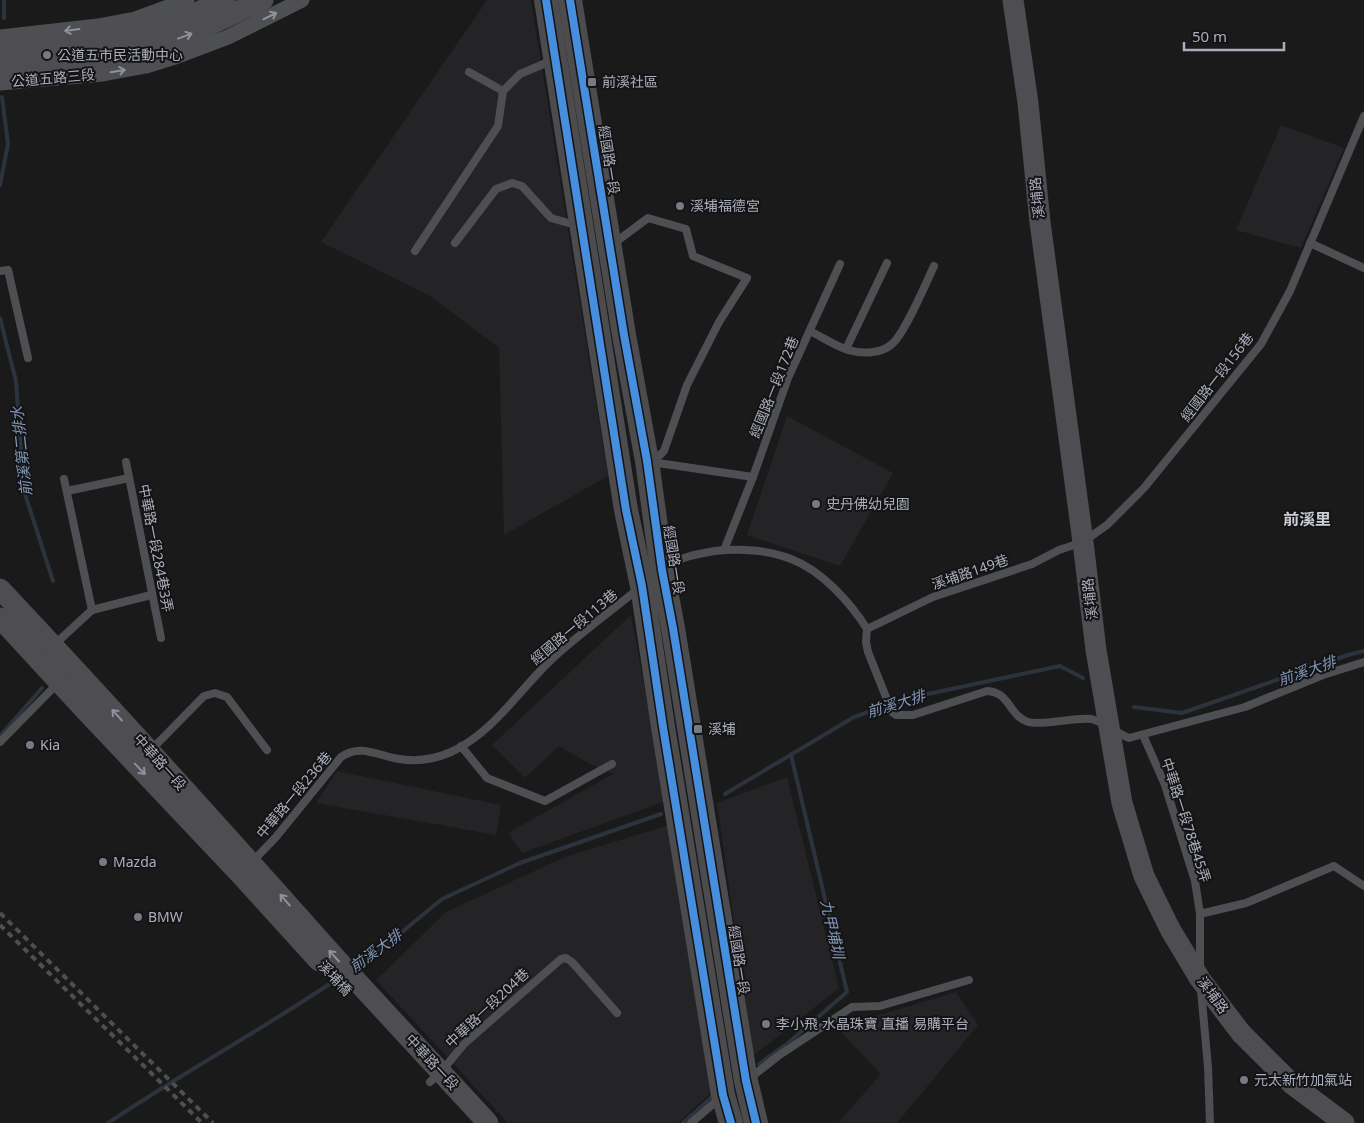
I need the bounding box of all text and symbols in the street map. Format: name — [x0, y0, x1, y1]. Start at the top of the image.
one-way arrow — [262, 11, 277, 20]
scale bar — [1184, 20, 1284, 52]
one-way arrow — [65, 25, 81, 35]
text: 50 m — [1192, 26, 1227, 46]
one-way arrow — [177, 31, 192, 40]
place label: 公道五市民活動中心 — [57, 45, 183, 64]
marker: 公道五市民活動中心 — [41, 49, 53, 61]
street label: 公道五路三段 — [10, 64, 96, 91]
one-way arrow — [110, 66, 126, 76]
place label: 前溪社區 — [602, 72, 658, 91]
marker: 前溪社區 — [586, 76, 598, 88]
street label: 經國路一段 — [595, 124, 624, 196]
street label: 溪埔路 — [1025, 176, 1048, 220]
place label: 溪埔福德宮 — [690, 196, 760, 215]
marker: 溪埔福德宮 — [674, 200, 686, 212]
street label: 經國路一段156巷 — [1176, 328, 1257, 425]
street label: 經國路一段172巷 — [744, 333, 803, 440]
water label: 前溪第二排水 — [6, 404, 36, 497]
street label: 中華路一段284巷3弄 — [135, 482, 178, 614]
place label: 史丹佛幼兒園 — [826, 494, 910, 513]
marker: 史丹佛幼兒園 — [810, 498, 822, 510]
district label: 前溪里 — [1283, 508, 1331, 530]
street label: 經國路一段 — [660, 524, 689, 596]
street label: 溪埔路149巷 — [929, 550, 1011, 594]
street label: 溪埔路 — [1078, 577, 1101, 621]
street label: 經國路一段113巷 — [526, 585, 621, 669]
water label: 前溪大排 — [1275, 650, 1340, 689]
water label: 前溪大排 — [864, 684, 929, 721]
one-way arrow — [111, 708, 123, 721]
place label: 溪埔 — [708, 719, 736, 738]
marker: 溪埔 — [692, 723, 704, 735]
street label: 中華路一段 — [130, 729, 191, 794]
place label: Kia — [40, 735, 60, 754]
marker: Kia — [24, 739, 36, 751]
street label: 中華路一段236巷 — [252, 747, 336, 842]
street label: 中華路一段78巷45弄 — [1157, 755, 1216, 885]
one-way arrow — [134, 763, 146, 776]
place label: Mazda — [113, 852, 157, 871]
marker: Mazda — [97, 856, 109, 868]
one-way arrow — [279, 894, 290, 907]
water label: 九甲埔圳 — [816, 897, 850, 962]
place label: BMW — [148, 907, 183, 926]
marker: BMW — [132, 911, 144, 923]
water label: 前溪大排 — [345, 923, 407, 976]
street label: 經國路一段 — [725, 924, 754, 996]
one-way arrow — [328, 950, 340, 963]
street label: 溪埔橋 — [314, 956, 357, 999]
street label: 中華路一段204巷 — [441, 964, 533, 1051]
street label: 溪埔路 — [1193, 972, 1233, 1017]
place label: 李小飛 水晶珠寶 直播 易購平台 — [776, 1014, 969, 1033]
marker: 李小飛 水晶珠寶 直播 易購平台 — [760, 1018, 772, 1030]
street label: 中華路一段 — [402, 1030, 463, 1094]
place label: 元太新竹加氣站 — [1254, 1070, 1352, 1089]
marker: 元太新竹加氣站 — [1238, 1074, 1250, 1086]

